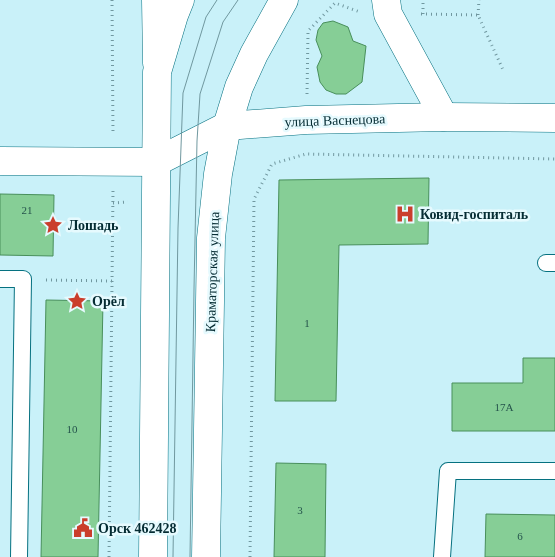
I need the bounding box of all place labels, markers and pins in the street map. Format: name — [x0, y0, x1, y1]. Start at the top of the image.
hospital icon: Ковид-госпиталь — [394, 203, 416, 225]
place label: Ковид-госпиталь — [420, 207, 529, 222]
place icon: Лошадь — [42, 214, 64, 236]
place label: Лошадь — [68, 218, 119, 233]
place icon: Орёл — [66, 290, 88, 312]
place label: Орёл — [92, 294, 125, 309]
public building icon: Орск 462428 — [72, 517, 94, 539]
place label: Орск 462428 — [98, 521, 176, 536]

